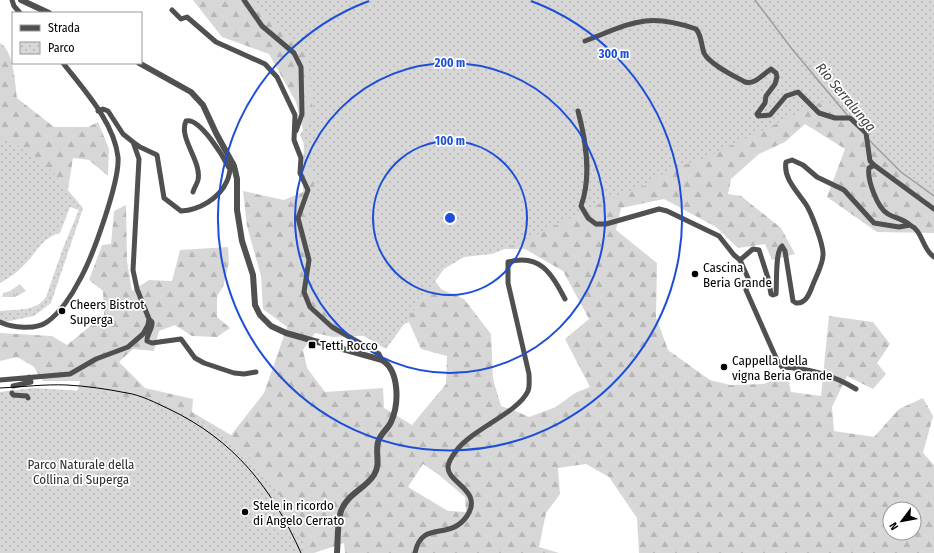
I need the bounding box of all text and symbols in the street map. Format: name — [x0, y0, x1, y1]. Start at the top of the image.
legend — [12, 12, 142, 64]
text: Strada — [48, 21, 80, 35]
text: Parco — [48, 41, 75, 55]
text: 300 m — [598, 47, 629, 61]
text: 200 m — [434, 56, 465, 70]
water label: Rio Serralunga — [812, 59, 879, 135]
text: 100 m — [435, 134, 465, 148]
centre of rings — [443, 211, 457, 225]
place label: Cascina Beria Grande — [703, 260, 772, 290]
marker: Cascina Beria Grande — [690, 269, 700, 279]
place label: Cheers Bistrot Superga — [70, 297, 145, 327]
marker: Cheers Bistrot Superga — [57, 306, 67, 316]
place label: Tetti Rocco — [320, 338, 378, 353]
marker: Tetti Rocco — [307, 340, 317, 350]
place label: Cappella della vigna Beria Grande — [732, 353, 832, 383]
marker: Cappella della vigna Beria Grande — [719, 362, 729, 372]
park label: Parco Naturale della Collina di Superga — [28, 457, 134, 487]
place label: Stele in ricordo di Angelo Cerrato — [253, 498, 344, 528]
north arrow — [882, 501, 922, 541]
marker: Stele in ricordo di Angelo Cerrato — [240, 507, 250, 517]
text: N — [887, 520, 901, 532]

